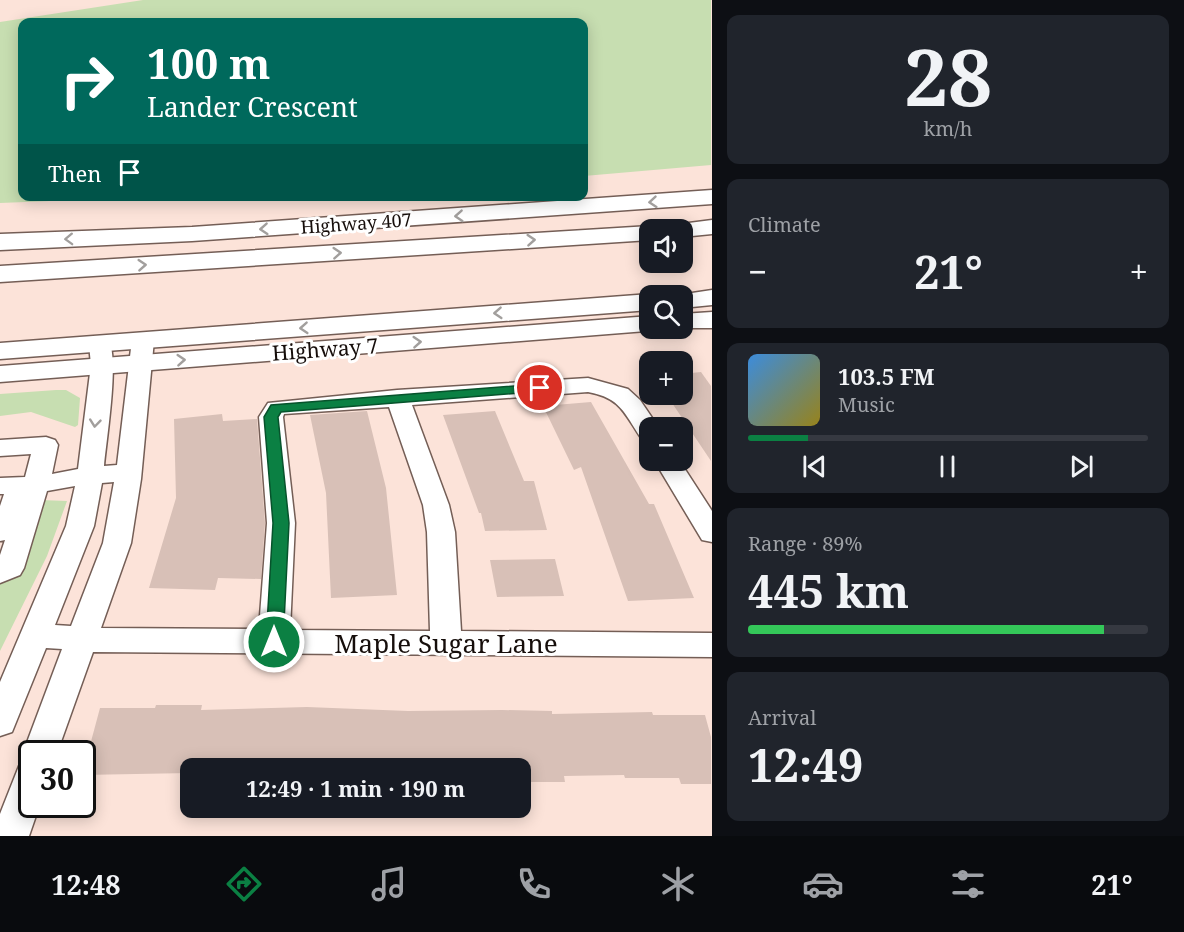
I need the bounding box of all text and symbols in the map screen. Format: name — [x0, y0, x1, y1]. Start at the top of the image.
text: 28 — [904, 23, 992, 129]
text: 100 m — [147, 34, 271, 91]
icon: right — [48, 42, 126, 120]
text: Lander Crescent — [147, 88, 358, 125]
text: km/h — [923, 115, 973, 142]
icon: arrive — [113, 156, 146, 189]
text: Then — [48, 158, 101, 188]
one-way arrow — [649, 195, 658, 208]
street label: Highway 407 — [300, 207, 412, 239]
one-way arrow — [454, 209, 463, 222]
text: Climate — [748, 211, 821, 238]
map controls — [639, 219, 693, 471]
button: sound — [639, 219, 693, 273]
one-way arrow — [260, 222, 269, 235]
one-way arrow — [65, 232, 74, 245]
one-way arrow — [527, 234, 536, 247]
text: 21° — [914, 241, 983, 302]
one-way arrow — [332, 246, 341, 259]
text: − — [748, 249, 767, 294]
text: + — [1130, 249, 1148, 294]
one-way arrow — [138, 259, 147, 272]
button: search — [639, 285, 693, 339]
one-way arrow — [494, 307, 503, 320]
one-way arrow — [299, 321, 308, 334]
street label: Highway 7 — [271, 331, 379, 367]
one-way arrow — [413, 336, 422, 349]
button: + — [639, 351, 693, 405]
one-way arrow — [176, 354, 185, 367]
text: 103.5 FM — [838, 361, 935, 391]
pin — [514, 362, 565, 413]
icon: arrive — [523, 371, 556, 404]
text: Music — [838, 391, 895, 418]
button: − — [639, 417, 693, 471]
one-way arrow — [89, 419, 102, 428]
icon: previous — [798, 450, 831, 483]
icon: pause — [931, 450, 964, 483]
icon: next — [1065, 450, 1098, 483]
text: Range · 89% — [748, 530, 862, 557]
text: 445 km — [748, 560, 909, 621]
position arrow — [242, 610, 306, 674]
street label: Maple Sugar Lane — [334, 625, 558, 661]
text: Arrival — [748, 704, 816, 731]
text: 12:49 — [748, 734, 863, 795]
speed limit sign: 30 — [18, 740, 96, 818]
text: 12:49 · 1 min · 190 m — [246, 773, 465, 803]
icon: directions — [223, 863, 265, 905]
icon: music — [368, 863, 410, 905]
icon: phone — [513, 863, 555, 905]
icon: climate — [657, 863, 699, 905]
icon: car — [802, 863, 844, 905]
icon: filters — [947, 863, 989, 905]
text: 12:48 — [51, 866, 121, 903]
text: 21° — [1091, 866, 1133, 903]

